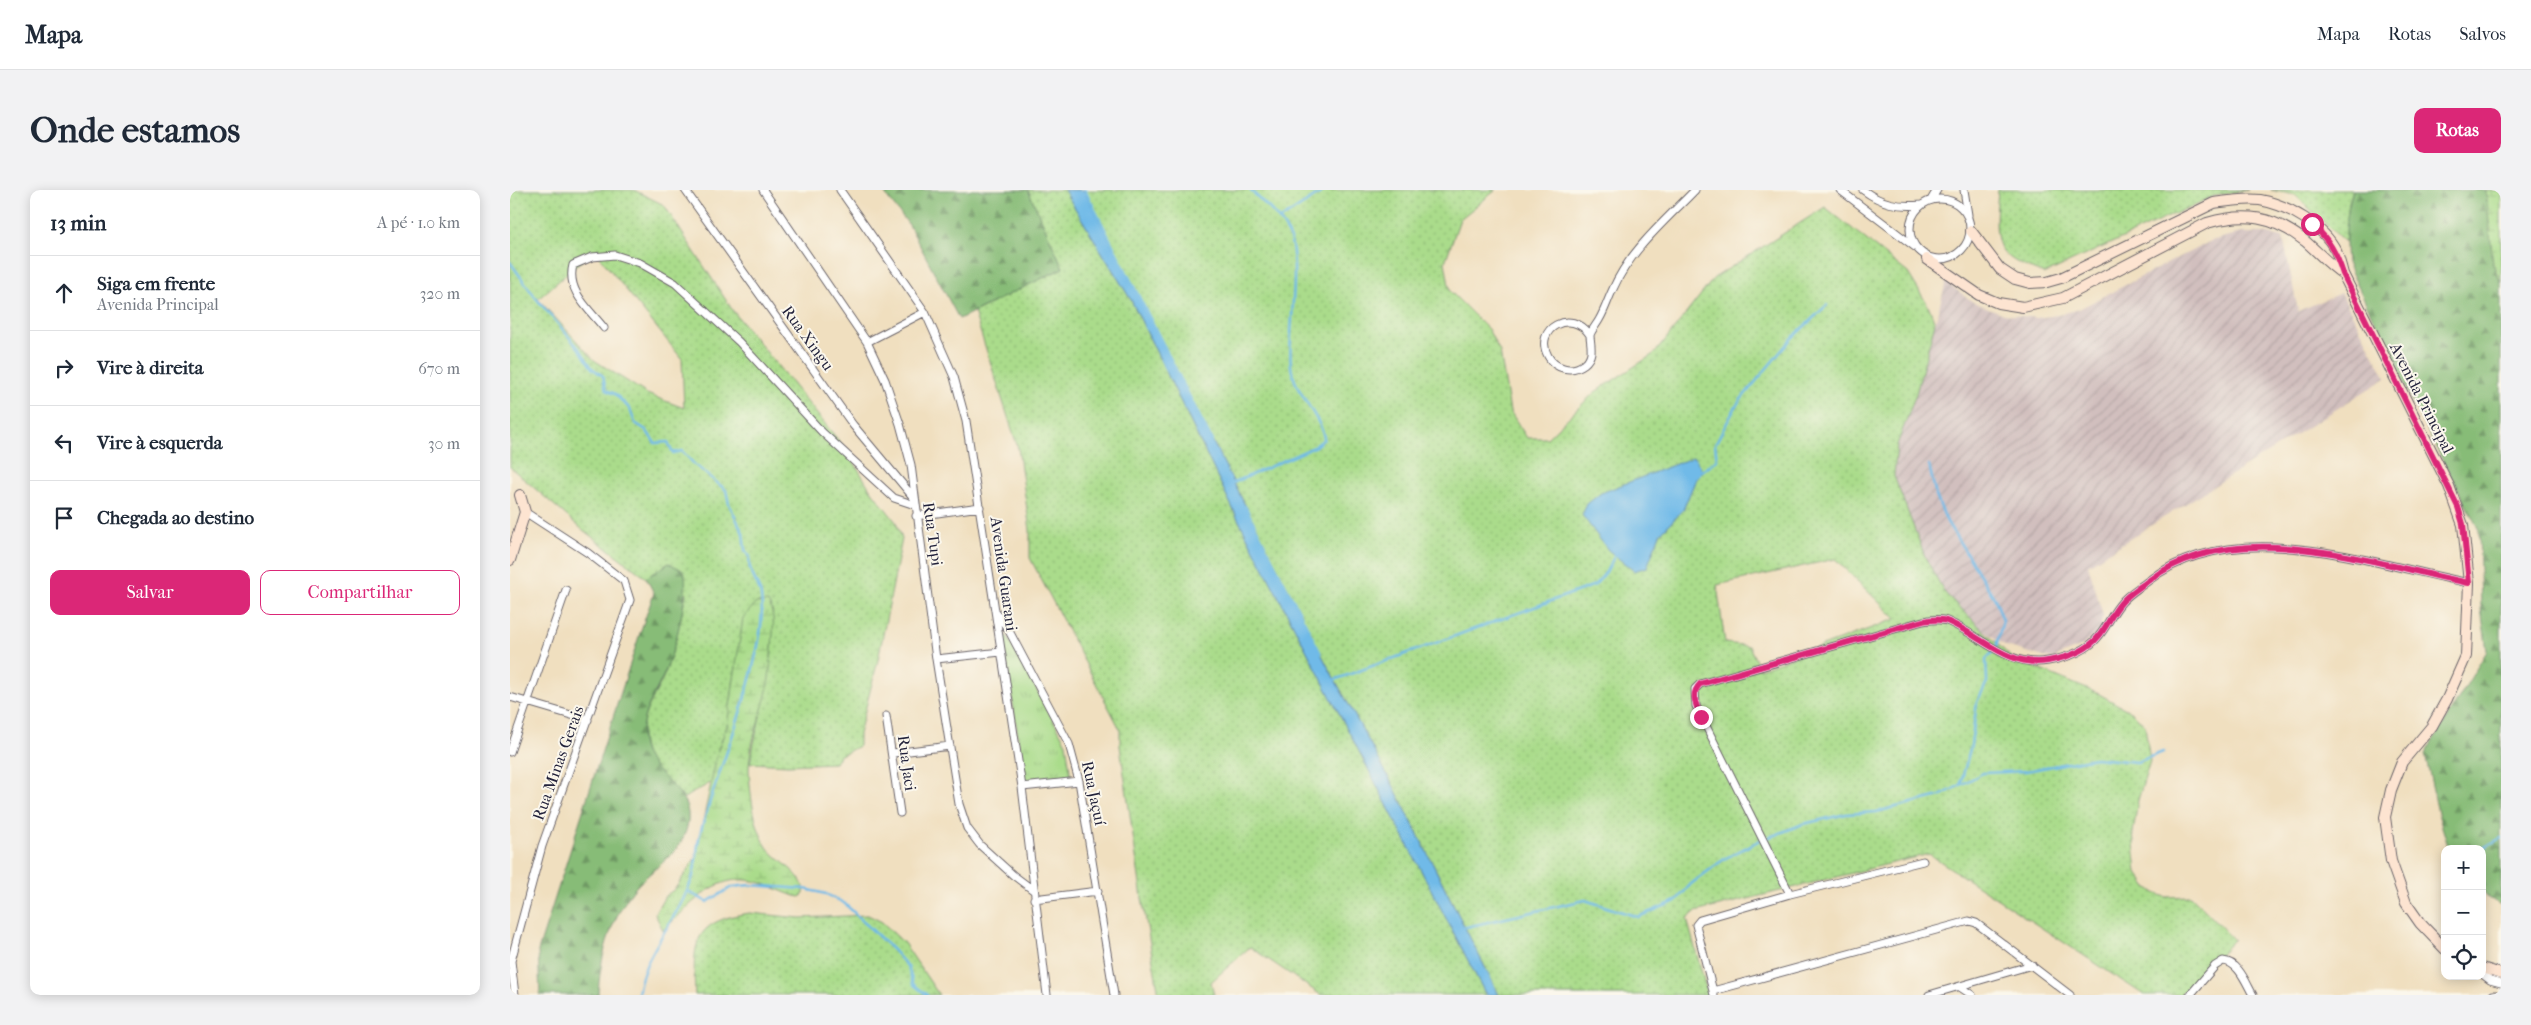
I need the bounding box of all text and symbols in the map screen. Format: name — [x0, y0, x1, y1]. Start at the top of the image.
text: Mapa — [25, 21, 82, 49]
text: Mapa — [2317, 24, 2360, 45]
text: Rotas — [2388, 24, 2431, 45]
text: Salvos — [2459, 24, 2506, 45]
button: Rotas — [2414, 108, 2501, 153]
text: Onde estamos — [30, 110, 240, 151]
text: 13 min — [50, 211, 106, 235]
text: A pé · 1.0 km — [377, 213, 460, 232]
route start — [2301, 213, 2324, 236]
text: Siga em frente — [97, 273, 215, 295]
icon: ahead — [50, 279, 78, 307]
text: 320 m — [420, 284, 460, 303]
text: Avenida Principal — [97, 295, 219, 314]
street label: Rua Xingu — [778, 302, 838, 374]
street label: Avenida Principal — [2385, 339, 2458, 457]
icon: right — [50, 354, 78, 382]
text: Vire à direita — [97, 357, 204, 379]
text: 670 m — [418, 359, 460, 378]
icon: left — [50, 429, 78, 457]
text: Vire à esquerda — [97, 432, 223, 454]
text: 30 m — [428, 434, 460, 453]
street label: Rua Tupi — [919, 501, 947, 567]
icon: arrive — [50, 504, 78, 532]
text: Chegada ao destino — [97, 507, 254, 529]
street label: Avenida Guarani — [986, 515, 1021, 633]
button: Salvar — [50, 570, 250, 615]
button: Compartilhar — [260, 570, 460, 615]
street label: Rua Minas Gerais — [528, 703, 588, 823]
route end — [1690, 706, 1713, 729]
street label: Rua Jaci — [894, 734, 920, 792]
street label: Rua Jaçuí — [1078, 759, 1110, 827]
map controls — [2441, 845, 2486, 980]
button: + — [2441, 845, 2486, 890]
button: − — [2441, 890, 2486, 935]
button: locate — [2441, 935, 2486, 980]

